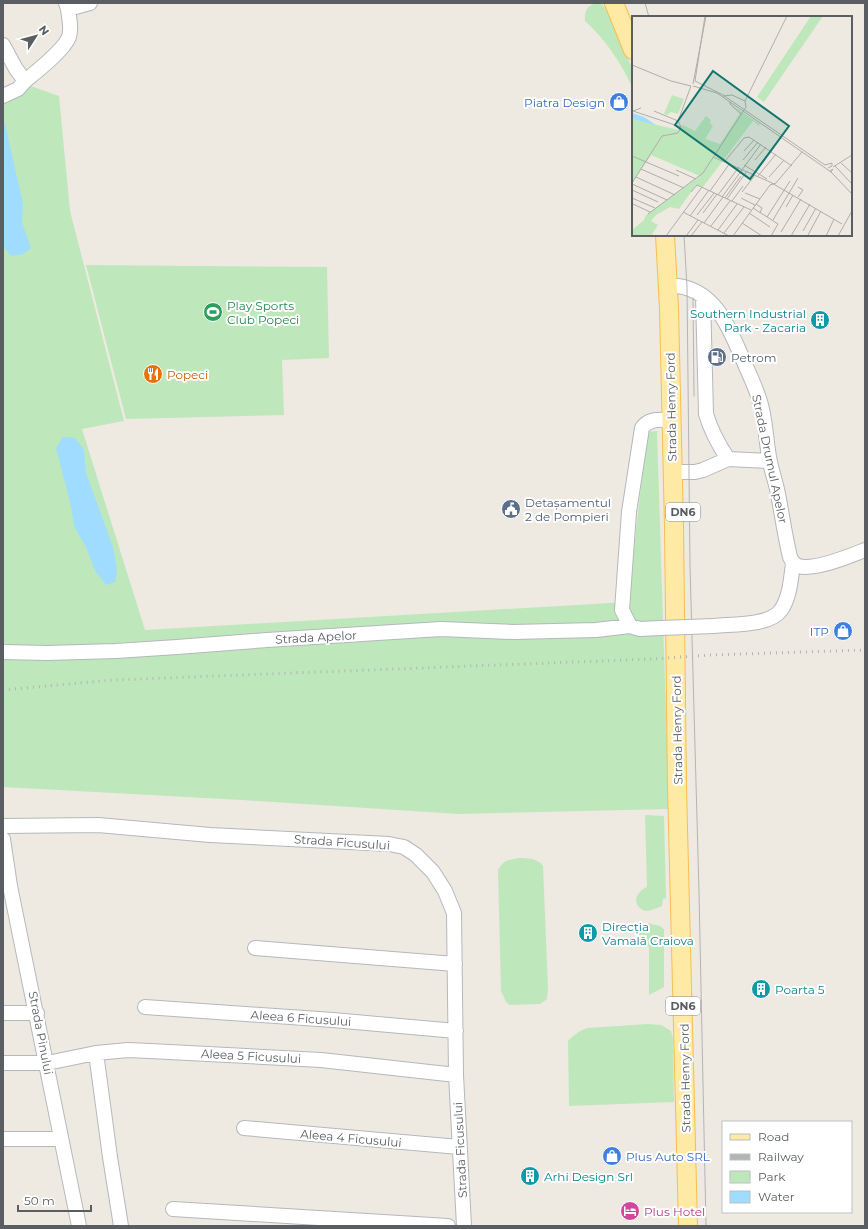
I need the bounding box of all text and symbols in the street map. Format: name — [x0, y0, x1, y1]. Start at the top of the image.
north arrow — [16, 16, 56, 56]
inset map — [632, 16, 852, 236]
text: N — [36, 22, 52, 38]
shop icon: Piatra Design — [608, 91, 630, 113]
place label: Piatra Design — [524, 95, 605, 110]
place label: Play Sports Club Popeci — [227, 298, 299, 327]
sports icon: Play Sports Club Popeci — [202, 301, 224, 323]
place label: Southern Industrial Park - Zacaria — [690, 306, 806, 335]
building icon: Southern Industrial Park - Zacaria — [809, 309, 831, 331]
fuel station icon: Petrom — [706, 346, 728, 368]
place label: Petrom — [731, 350, 777, 365]
street label: Strada Henry Ford — [663, 352, 679, 462]
restaurant icon: Popeci — [142, 363, 164, 385]
place label: Popeci — [167, 367, 208, 382]
street label: Strada Drumul Apelor — [749, 393, 791, 525]
place label: Detașamentul 2 de Pompieri — [525, 495, 611, 524]
public building icon: Detașamentul 2 de Pompieri — [500, 498, 522, 520]
road number: DN6 — [666, 503, 700, 521]
shop icon: ITP — [832, 620, 854, 642]
place label: ITP — [810, 624, 829, 639]
street label: Strada Apelor — [275, 627, 357, 647]
street label: Strada Henry Ford — [669, 675, 685, 785]
street label: Strada Ficusului — [294, 831, 390, 853]
place label: Direcția Vamală Craiova — [602, 919, 694, 948]
building icon: Direcția Vamală Craiova — [577, 922, 599, 944]
building icon: Poarta 5 — [750, 978, 772, 1000]
place label: Poarta 5 — [775, 982, 825, 997]
street label: Strada Pinului — [26, 990, 56, 1076]
road number: DN6 — [666, 997, 700, 1015]
street label: Aleea 6 Ficusului — [250, 1007, 352, 1029]
street label: Strada Henry Ford — [677, 1023, 693, 1133]
street label: Aleea 5 Ficusului — [200, 1046, 302, 1066]
street label: Strada Ficusului — [450, 1102, 470, 1198]
legend — [722, 1121, 852, 1213]
street label: Aleea 4 Ficusului — [300, 1126, 402, 1150]
text: Road — [758, 1129, 789, 1144]
shop icon: Plus Auto SRL — [601, 1145, 623, 1167]
place label: Plus Auto SRL — [626, 1149, 710, 1164]
text: Railway — [758, 1149, 804, 1164]
building icon: Arhi Design Srl — [519, 1165, 541, 1187]
place label: Arhi Design Srl — [544, 1169, 633, 1184]
text: Park — [758, 1169, 786, 1184]
scale bar — [18, 1187, 91, 1213]
text: Water — [758, 1189, 795, 1204]
text: 50 m — [24, 1193, 55, 1208]
hotel icon: Plus Hotel — [619, 1200, 641, 1222]
place label: Plus Hotel — [644, 1204, 705, 1219]

